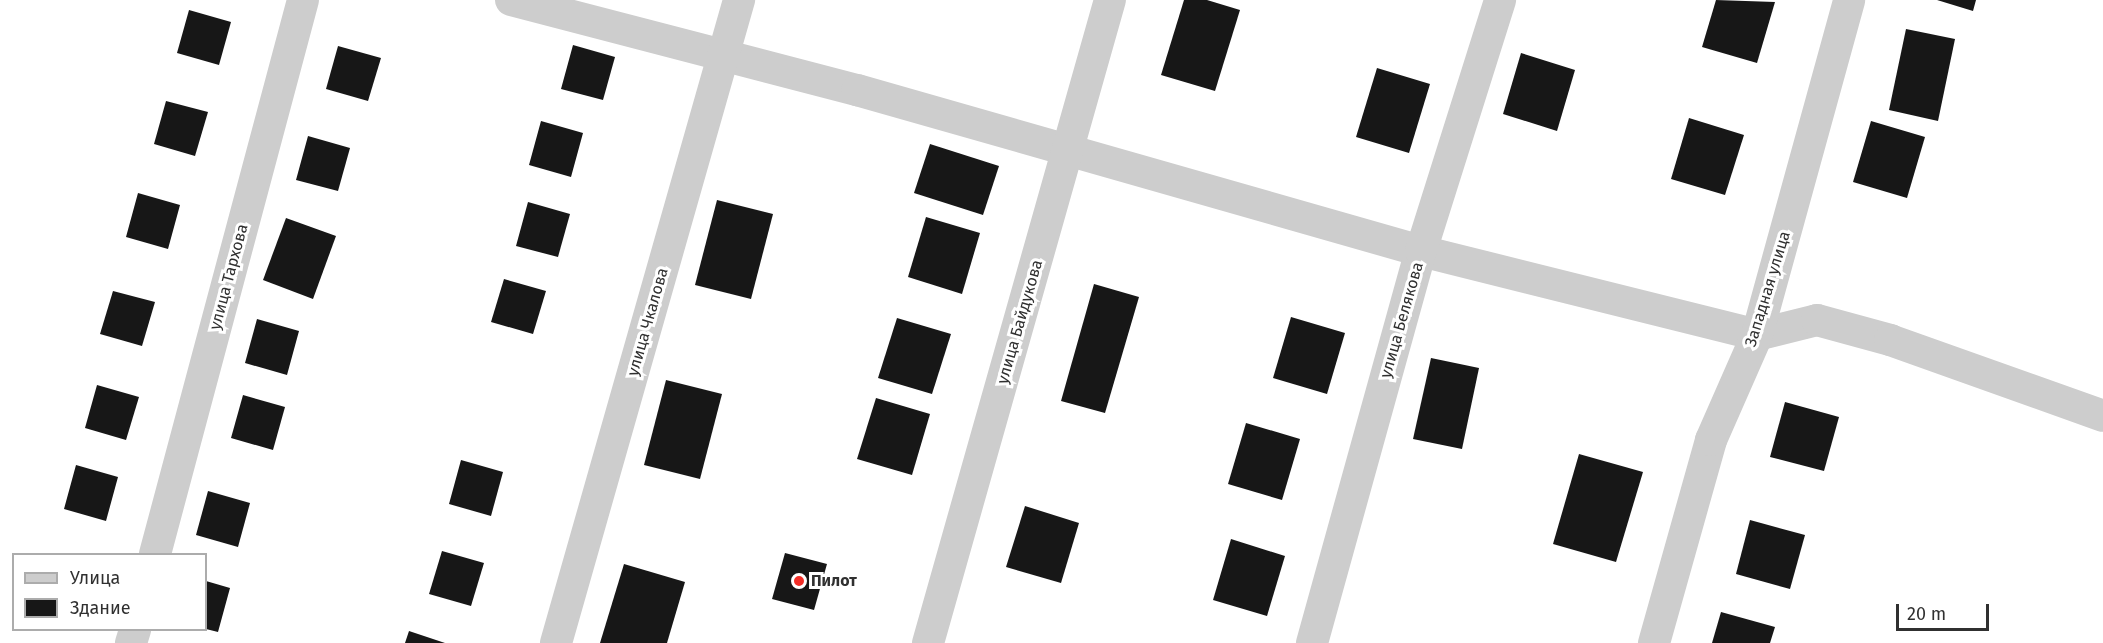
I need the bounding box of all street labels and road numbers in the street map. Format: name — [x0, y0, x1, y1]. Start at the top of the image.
street label: улица Тархова — [206, 222, 252, 332]
street label: Западная улица — [1741, 229, 1795, 349]
street label: улица Байдукова — [993, 258, 1047, 386]
street label: улица Белякова — [1376, 260, 1428, 380]
street label: улица Чкалова — [623, 266, 673, 378]

